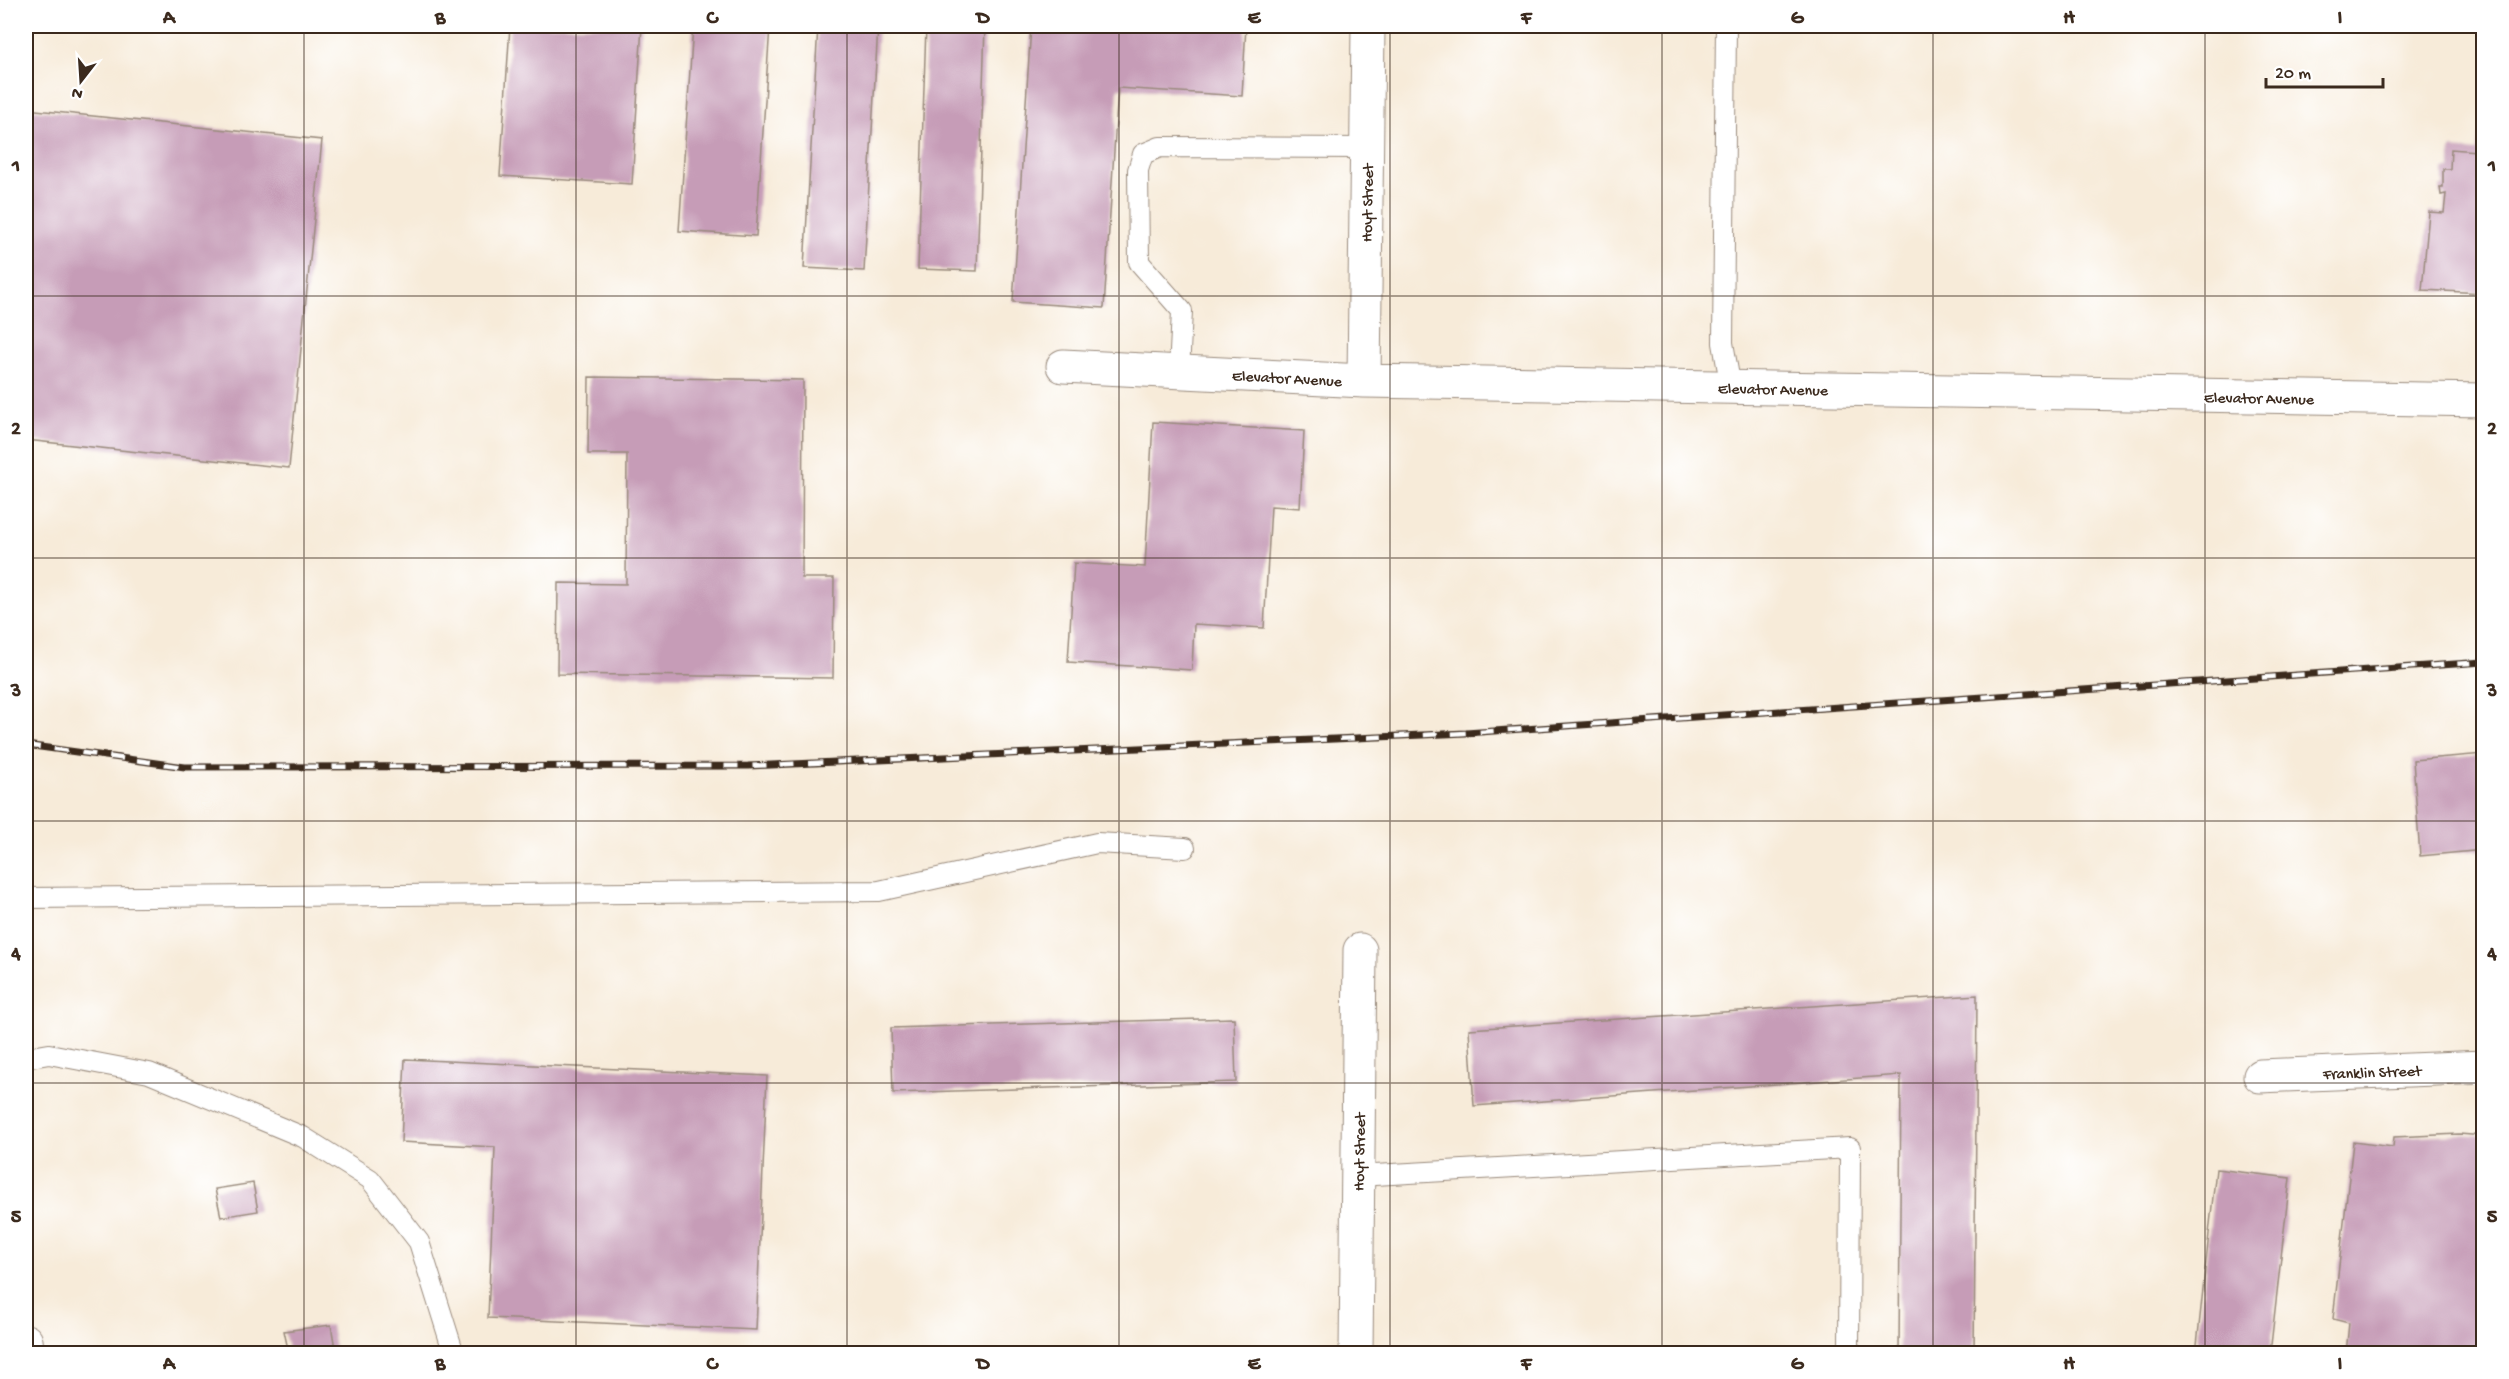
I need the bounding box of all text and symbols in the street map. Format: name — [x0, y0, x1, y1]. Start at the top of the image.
text: A — [162, 8, 177, 31]
text: B — [434, 8, 446, 31]
text: C — [706, 8, 720, 31]
text: D — [974, 8, 990, 31]
text: E — [1248, 8, 1262, 31]
text: F — [1520, 8, 1533, 31]
text: G — [1791, 8, 1805, 31]
text: H — [2063, 8, 2075, 31]
text: I — [2338, 8, 2343, 31]
north arrow — [51, 51, 111, 111]
scale bar — [2266, 51, 2383, 89]
text: 20 m — [2275, 64, 2311, 85]
text: N — [69, 81, 85, 103]
text: 1 — [11, 156, 20, 179]
text: 1 — [2487, 156, 2496, 179]
street label: Hoyt Street — [1359, 162, 1380, 242]
street label: Elevator Avenue — [1231, 368, 1343, 393]
street label: Elevator Avenue — [1718, 381, 1829, 402]
street label: Elevator Avenue — [2204, 390, 2315, 411]
text: 2 — [11, 419, 21, 442]
text: 2 — [2487, 419, 2497, 442]
text: 3 — [10, 681, 21, 704]
text: 3 — [2486, 681, 2497, 704]
text: 4 — [10, 944, 21, 967]
text: 4 — [2486, 944, 2497, 967]
street label: Franklin Street — [2322, 1063, 2423, 1086]
street label: Hoyt Street — [1351, 1111, 1372, 1191]
text: 5 — [11, 1207, 22, 1230]
text: 5 — [2487, 1207, 2498, 1230]
text: A — [162, 1354, 177, 1377]
text: B — [434, 1354, 446, 1377]
text: C — [706, 1354, 720, 1377]
text: D — [974, 1354, 990, 1377]
text: E — [1248, 1354, 1262, 1377]
text: F — [1520, 1354, 1533, 1377]
text: G — [1791, 1354, 1805, 1377]
text: H — [2063, 1354, 2075, 1377]
text: I — [2338, 1354, 2343, 1377]

